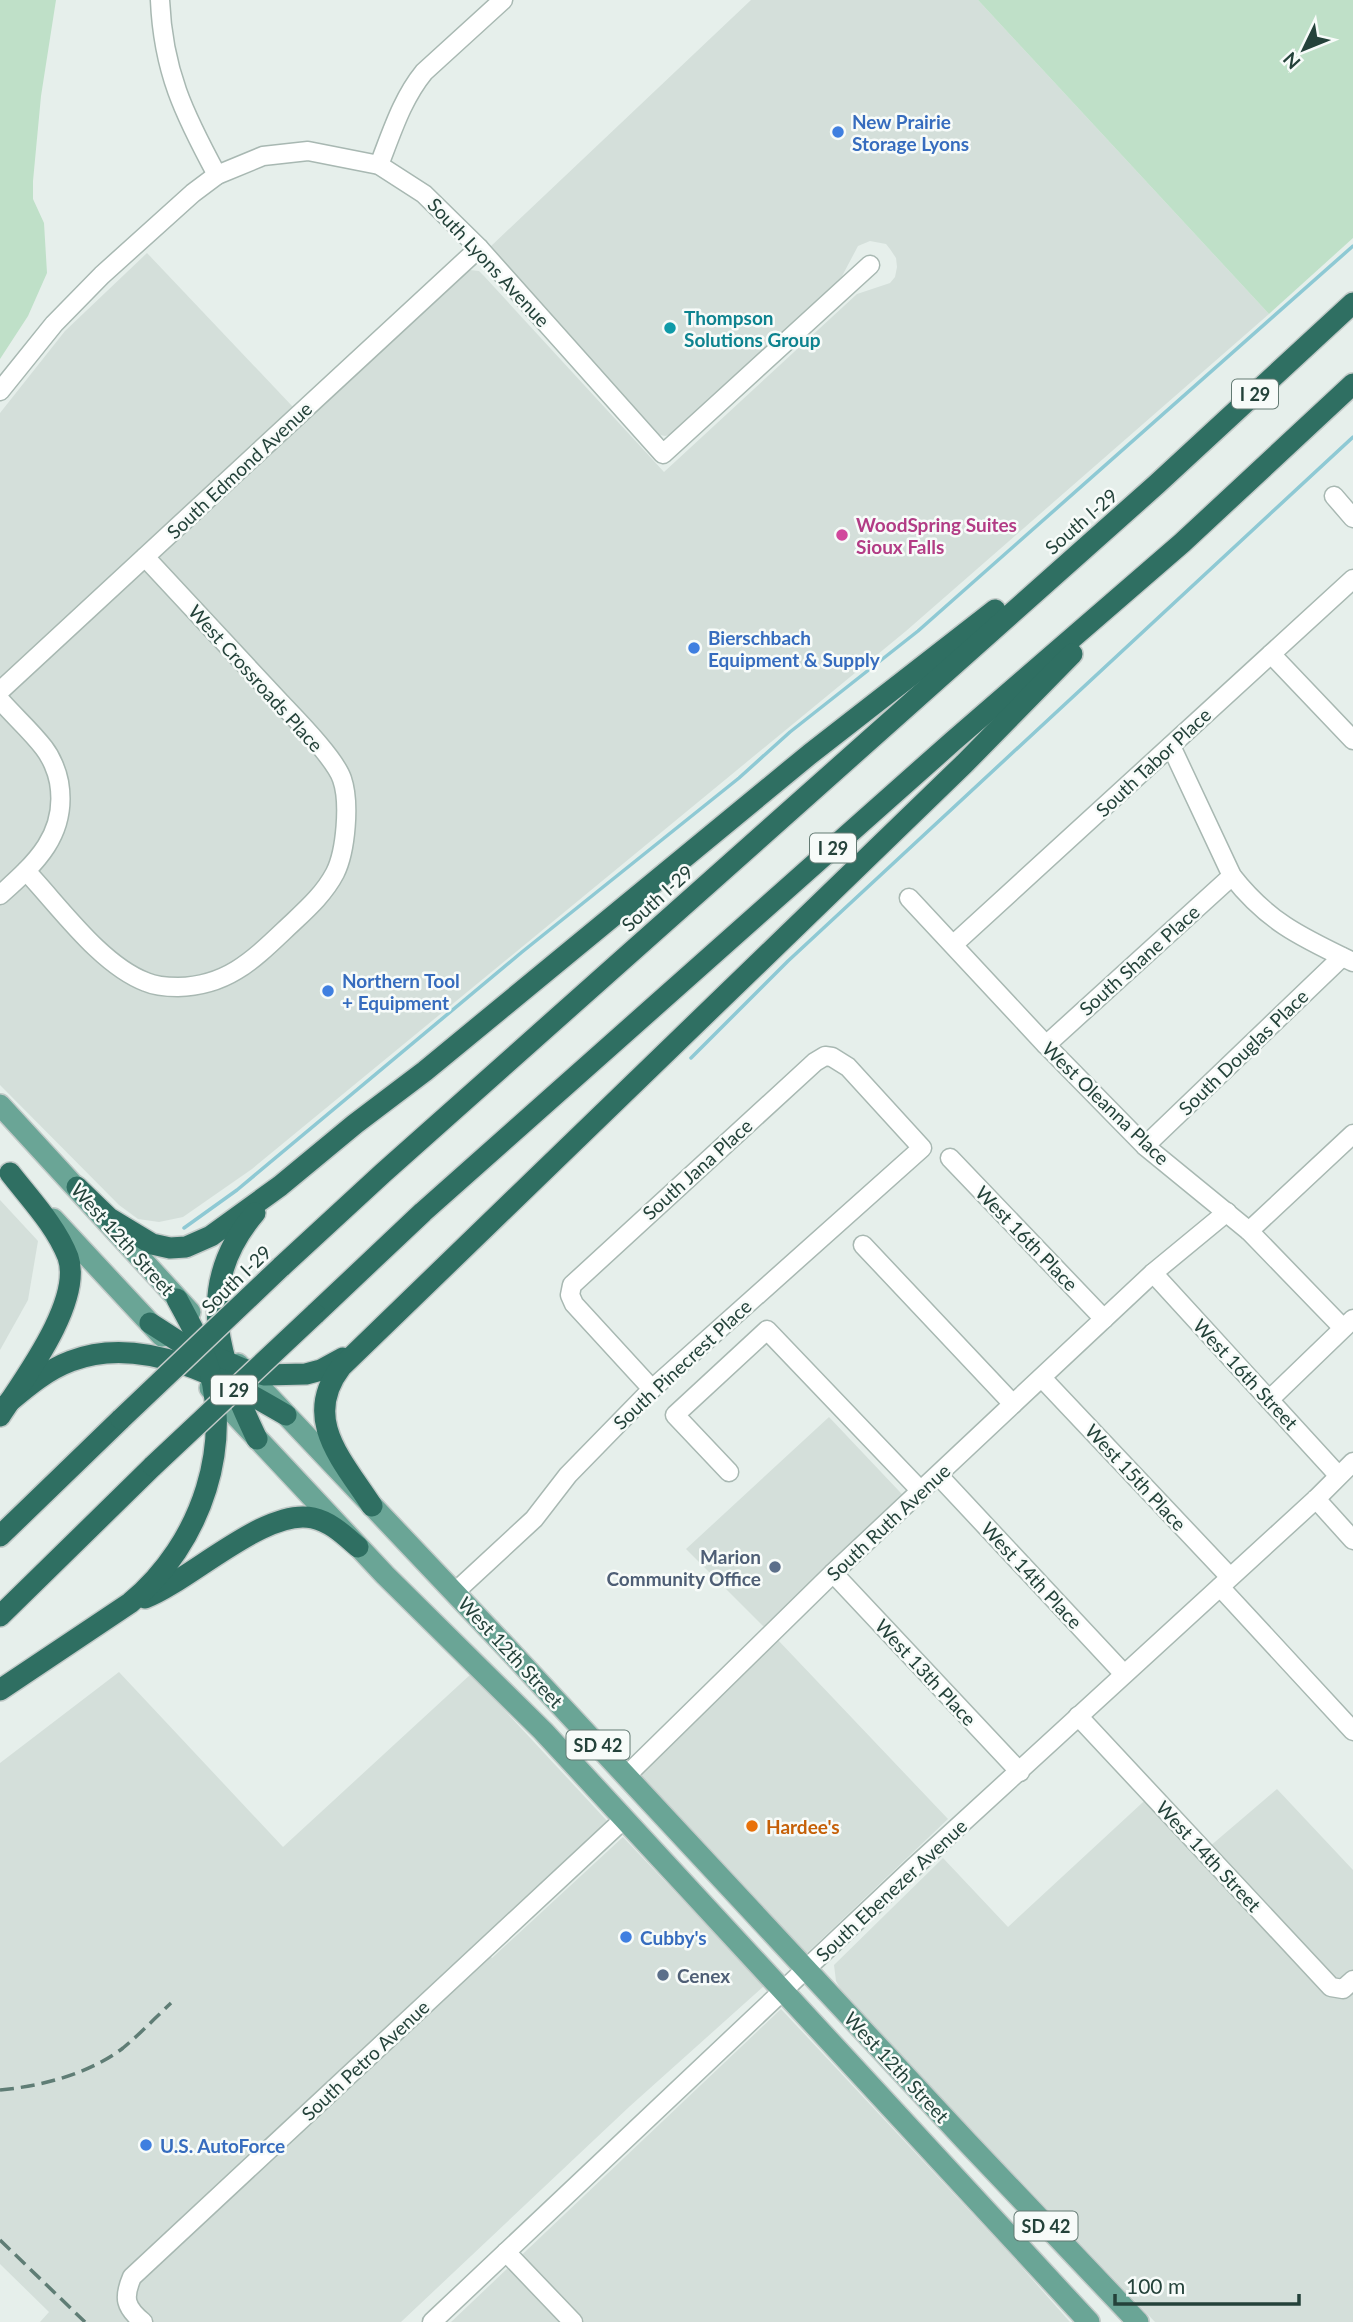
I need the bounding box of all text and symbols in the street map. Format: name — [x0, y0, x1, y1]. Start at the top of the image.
north arrow — [1269, 14, 1339, 84]
text: N — [1278, 48, 1305, 74]
place label: New Prairie Storage Lyons — [852, 110, 969, 155]
marker: New Prairie Storage Lyons — [830, 124, 846, 140]
street label: South Lyons Avenue — [423, 193, 555, 331]
place label: Thompson Solutions Group — [684, 306, 821, 351]
marker: Thompson Solutions Group — [662, 320, 678, 336]
road number: I 29 — [1232, 380, 1278, 408]
street label: South Edmond Avenue — [162, 397, 316, 543]
street label: South I-29 — [1040, 483, 1122, 559]
place label: WoodSpring Suites Sioux Falls — [856, 513, 1017, 558]
marker: WoodSpring Suites Sioux Falls — [834, 527, 850, 543]
street label: West Crossroads Place — [184, 600, 328, 756]
place label: Bierschbach Equipment & Supply — [708, 626, 881, 671]
marker: Bierschbach Equipment & Supply — [686, 640, 702, 656]
street label: South Tabor Place — [1091, 703, 1215, 821]
road number: I 29 — [810, 834, 856, 862]
street label: South I-29 — [616, 860, 698, 936]
street label: South Shane Place — [1074, 900, 1204, 1020]
place label: Northern Tool + Equipment — [342, 969, 460, 1014]
marker: Northern Tool + Equipment — [320, 983, 336, 999]
street label: South Douglas Place — [1174, 984, 1312, 1120]
street label: West Oleanna Place — [1038, 1037, 1174, 1169]
street label: South Jana Place — [637, 1114, 757, 1224]
street label: West 12th Street — [67, 1178, 179, 1300]
street label: West 16th Place — [971, 1181, 1083, 1295]
street label: South I-29 — [196, 1240, 276, 1318]
street label: South Pinecrest Place — [608, 1294, 756, 1434]
street label: West 16th Street — [1189, 1314, 1303, 1434]
road number: I 29 — [211, 1376, 257, 1405]
street label: West 15th Place — [1081, 1419, 1191, 1535]
street label: South Ruth Avenue — [821, 1459, 955, 1585]
street label: West 14th Place — [977, 1517, 1087, 1633]
place label: Marion Community Office — [606, 1545, 761, 1590]
marker: Marion Community Office — [767, 1559, 783, 1575]
street label: West 12th Street — [454, 1592, 568, 1712]
street label: West 13th Place — [871, 1614, 981, 1730]
road number: SD 42 — [566, 1730, 630, 1760]
street label: West 14th Street — [1152, 1796, 1266, 1916]
street label: South Ebenezer Avenue — [811, 1814, 971, 1966]
place label: Hardee's — [766, 1815, 840, 1838]
marker: Hardee's — [744, 1818, 760, 1834]
place label: Cubby's — [640, 1926, 707, 1949]
marker: Cubby's — [618, 1929, 634, 1945]
place label: Cenex — [677, 1964, 730, 1987]
marker: Cenex — [655, 1967, 671, 1983]
street label: South Petro Avenue — [296, 1995, 434, 2125]
street label: West 12th Street — [840, 2007, 954, 2127]
place label: U.S. AutoForce — [160, 2134, 285, 2157]
marker: U.S. AutoForce — [138, 2137, 154, 2153]
road number: SD 42 — [1014, 2212, 1078, 2240]
scale bar — [1115, 2262, 1299, 2306]
text: 100 m — [1126, 2273, 1185, 2298]

